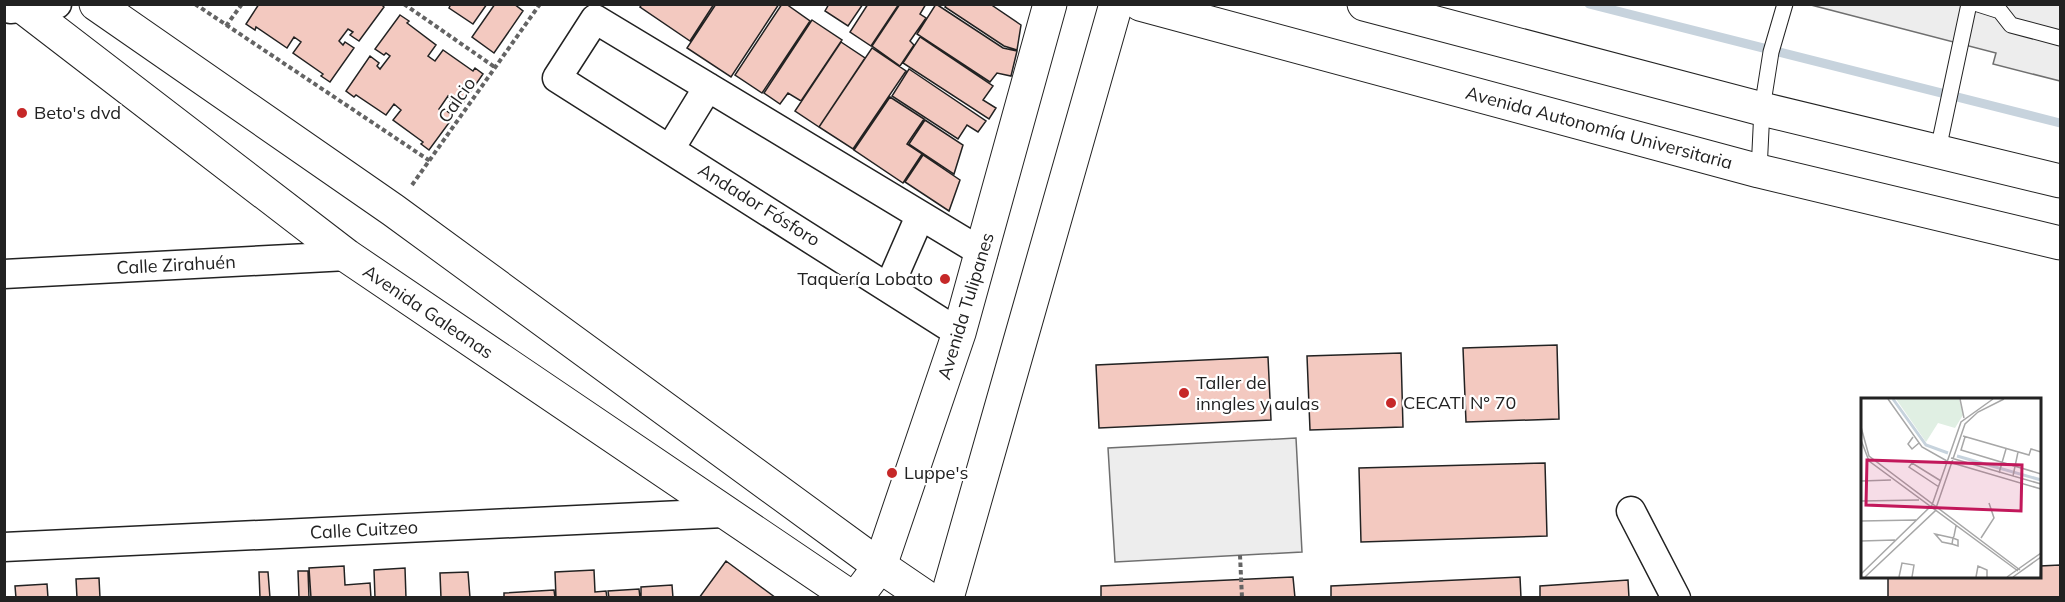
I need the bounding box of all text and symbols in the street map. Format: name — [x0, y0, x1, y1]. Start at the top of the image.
street label: Calcio — [433, 72, 481, 127]
street label: Avenida Autonomía Universitaria — [1463, 81, 1735, 174]
place label: Beto's dvd — [34, 101, 121, 124]
marker: Beto's dvd — [15, 106, 29, 120]
street label: Andador Fósforo — [694, 158, 825, 251]
street label: Avenida Tulipanes — [932, 230, 999, 382]
street label: Calle Zirahuén — [116, 250, 236, 279]
street label: Avenida Galeanas — [359, 259, 498, 364]
place label: Taquería Lobato — [797, 267, 933, 290]
marker: Taquería Lobato — [938, 272, 952, 286]
place label: Taller de inngles y aulas — [1196, 371, 1319, 415]
marker: Taller de inngles y aulas — [1177, 386, 1191, 400]
place label: CECATI N° 70 — [1403, 391, 1516, 414]
marker: CECATI N° 70 — [1384, 396, 1398, 410]
inset map — [1861, 398, 2041, 578]
place label: Luppe's — [904, 461, 968, 484]
marker: Luppe's — [885, 466, 899, 480]
street label: Calle Cuitzeo — [309, 515, 419, 544]

